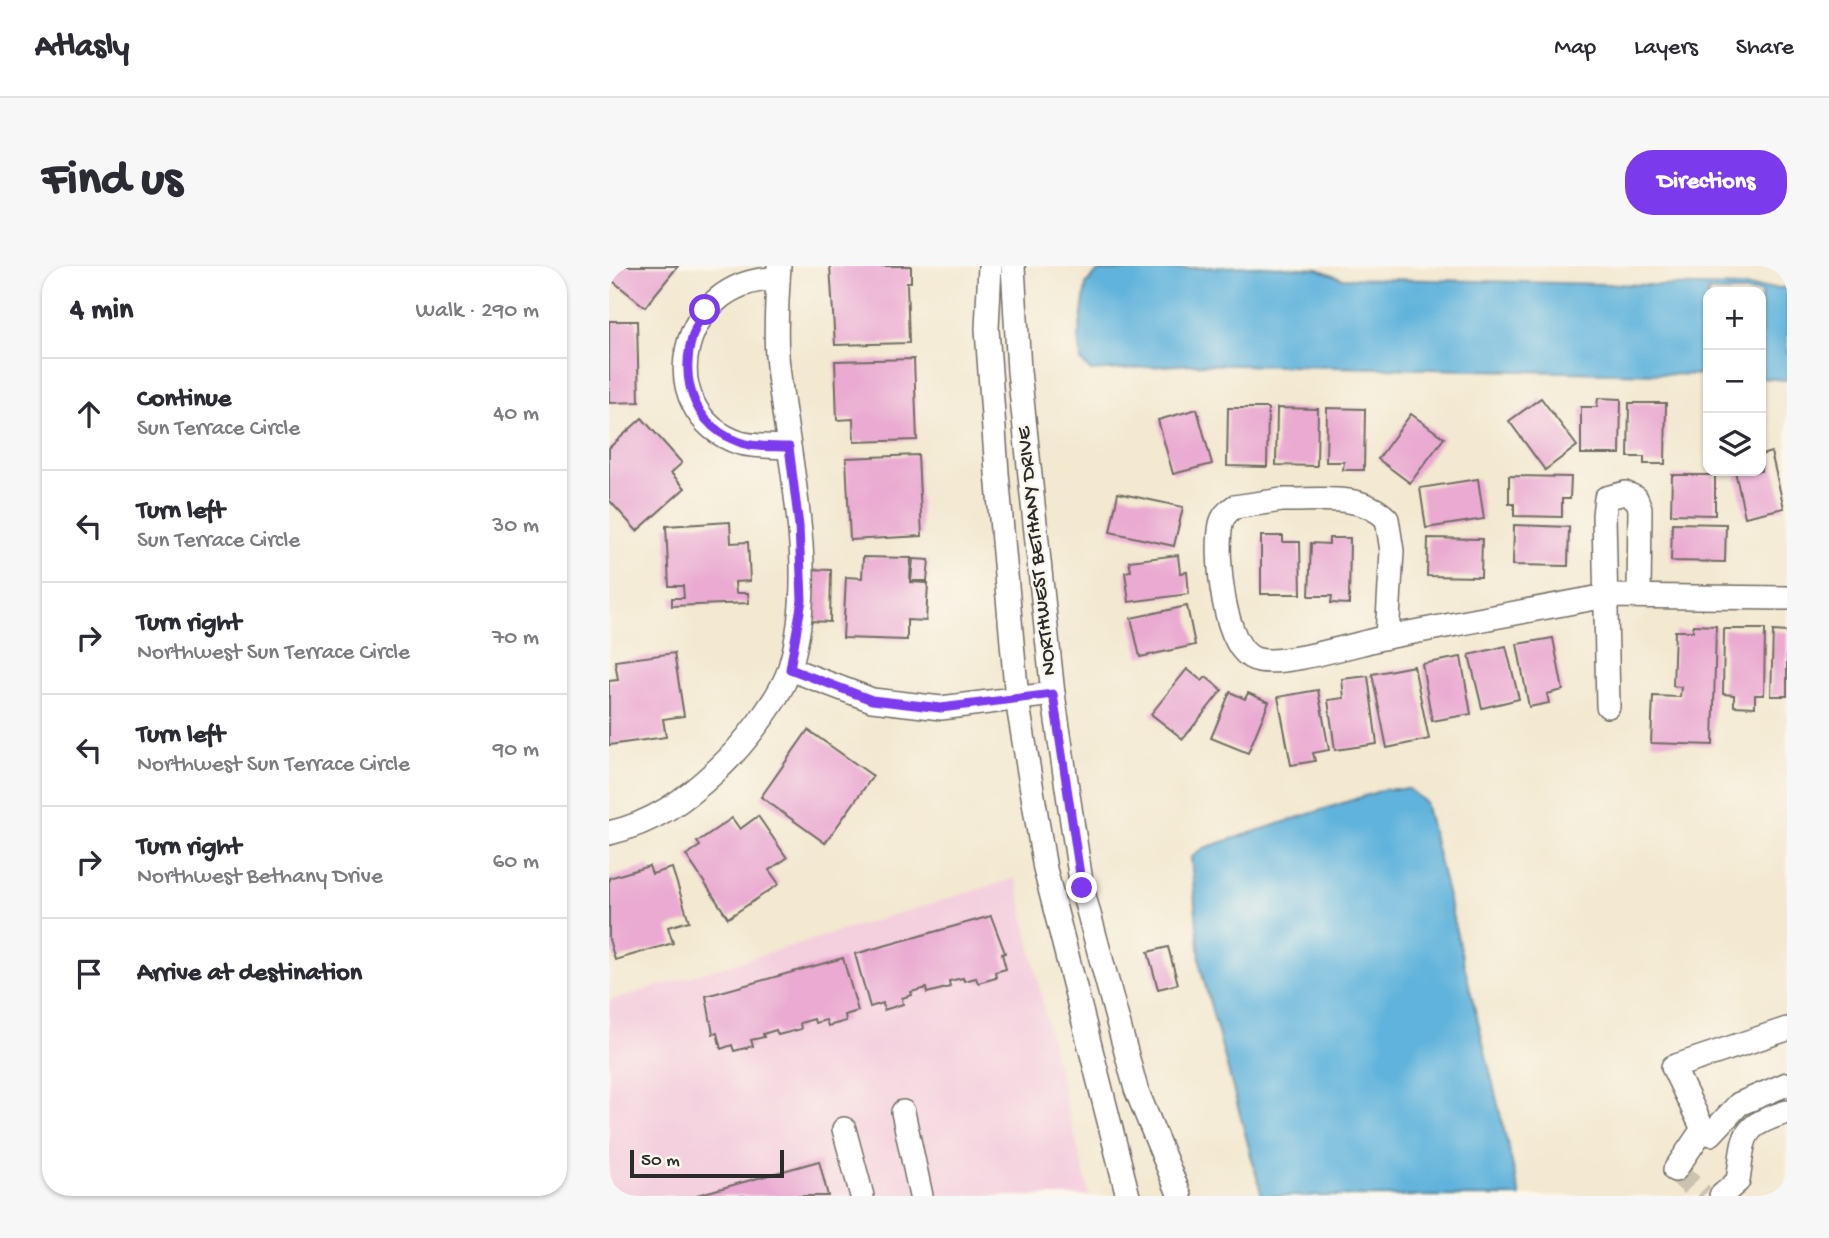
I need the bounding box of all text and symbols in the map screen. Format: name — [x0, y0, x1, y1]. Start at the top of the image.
text: Atlasly — [35, 29, 129, 67]
text: Map — [1554, 34, 1596, 63]
text: Layers — [1634, 34, 1698, 63]
text: Share — [1736, 34, 1794, 63]
button: Directions — [1625, 150, 1787, 215]
text: Find us — [42, 153, 182, 211]
map controls — [1703, 287, 1766, 476]
button: + — [1703, 287, 1766, 350]
text: 4 min — [70, 294, 133, 329]
route start — [689, 294, 720, 325]
text: Walk · 290 m — [416, 298, 539, 325]
button: − — [1703, 350, 1766, 413]
text: Continue — [137, 385, 231, 416]
icon: ahead — [70, 395, 108, 433]
text: 40 m — [493, 401, 539, 428]
button: layers — [1703, 413, 1766, 476]
text: Sun Terrace Circle — [137, 416, 300, 443]
street label: NORTHWEST BETHANY DRIVE — [1012, 424, 1064, 677]
text: Turn left — [137, 497, 225, 528]
icon: left — [70, 507, 108, 545]
text: 30 m — [492, 513, 539, 540]
text: Sun Terrace Circle — [137, 528, 300, 555]
text: Turn right — [137, 609, 241, 640]
icon: right — [70, 619, 108, 657]
text: 70 m — [492, 625, 539, 652]
text: Northwest Sun Terrace Circle — [137, 640, 410, 667]
text: Turn left — [137, 721, 225, 752]
icon: left — [70, 731, 108, 769]
text: 90 m — [493, 737, 539, 764]
text: Northwest Sun Terrace Circle — [137, 752, 410, 779]
text: Turn right — [137, 833, 241, 864]
icon: right — [70, 843, 108, 881]
text: 60 m — [493, 849, 539, 876]
text: Northwest Bethany Drive — [137, 864, 383, 891]
route end — [1066, 872, 1097, 903]
icon: arrive — [70, 955, 108, 993]
text: Arrive at destination — [137, 959, 362, 990]
scale bar — [630, 1147, 784, 1179]
text: 50 m — [641, 1150, 680, 1173]

